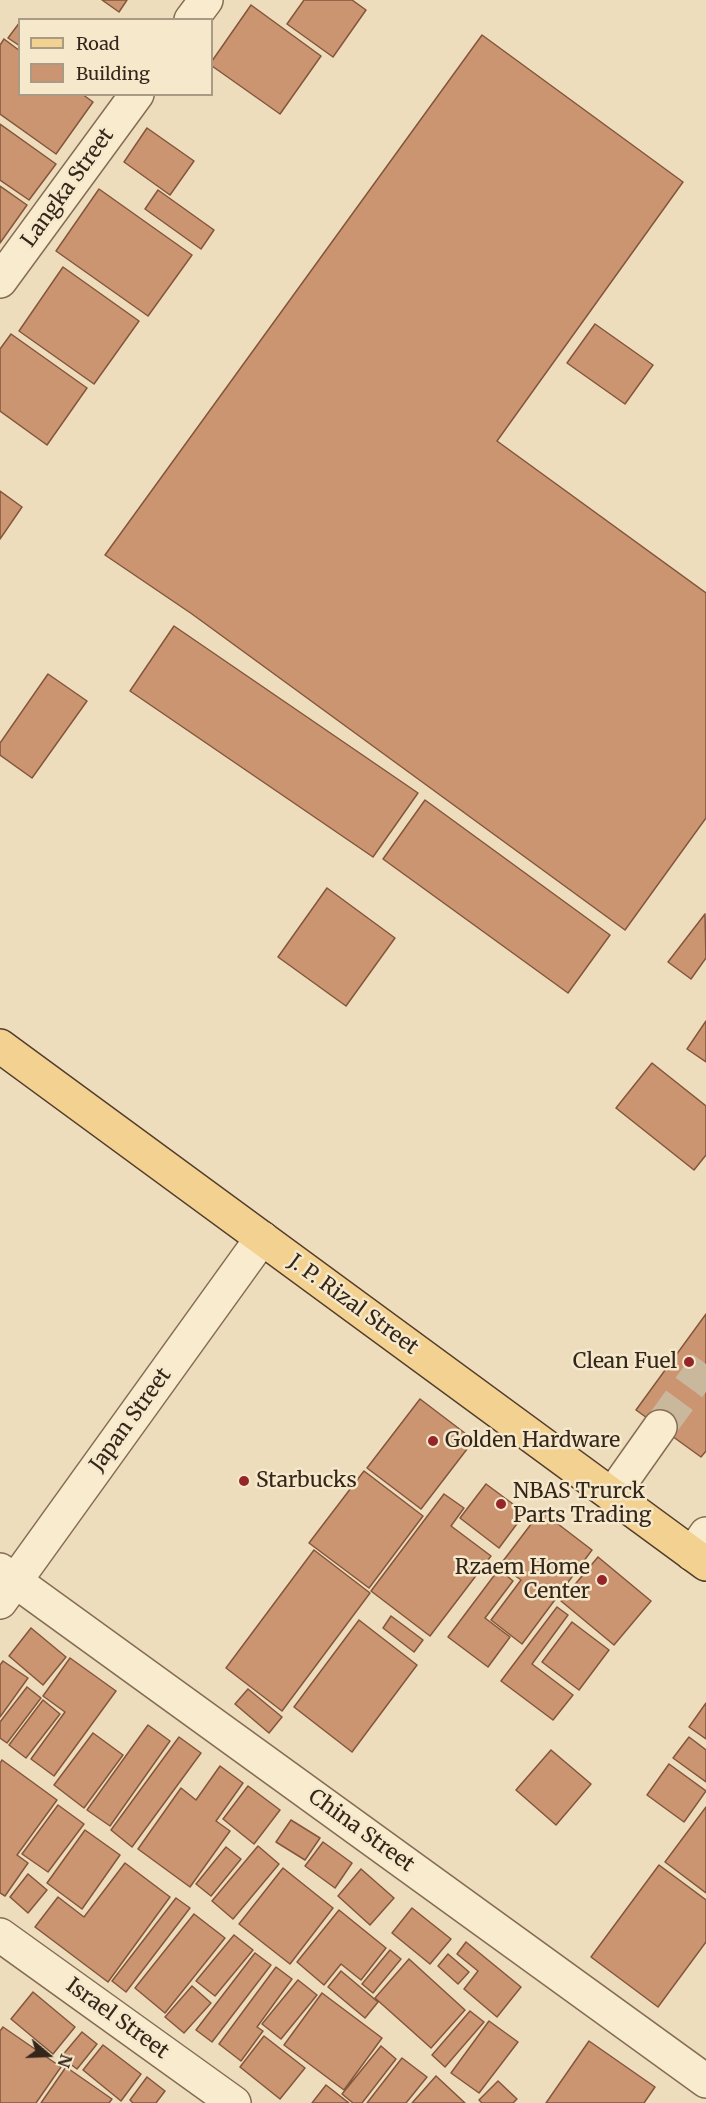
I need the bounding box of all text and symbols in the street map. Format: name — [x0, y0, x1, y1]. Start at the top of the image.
legend — [18, 18, 213, 96]
text: Road — [76, 32, 120, 55]
text: Building — [76, 62, 150, 85]
street label: Langka Street — [16, 124, 120, 252]
street label: J. P. Rizal Street — [283, 1249, 423, 1361]
place label: Clean Fuel — [573, 1349, 677, 1375]
marker: Clean Fuel — [682, 1355, 696, 1369]
street label: Japan Street — [85, 1363, 177, 1477]
place label: Golden Hardware — [445, 1428, 620, 1454]
marker: Golden Hardware — [426, 1434, 440, 1448]
place label: Starbucks — [256, 1468, 357, 1494]
marker: Starbucks — [237, 1474, 251, 1488]
place label: NBAS Trurck Parts Trading — [513, 1479, 651, 1529]
marker: NBAS Trurck Parts Trading — [494, 1497, 508, 1511]
place label: Rzaem Home Center — [455, 1555, 590, 1605]
marker: Rzaem Home Center — [595, 1573, 609, 1587]
street label: China Street — [303, 1784, 419, 1878]
street label: Israel Street — [61, 1973, 173, 2065]
north arrow — [18, 2025, 78, 2085]
text: N — [54, 2052, 77, 2070]

